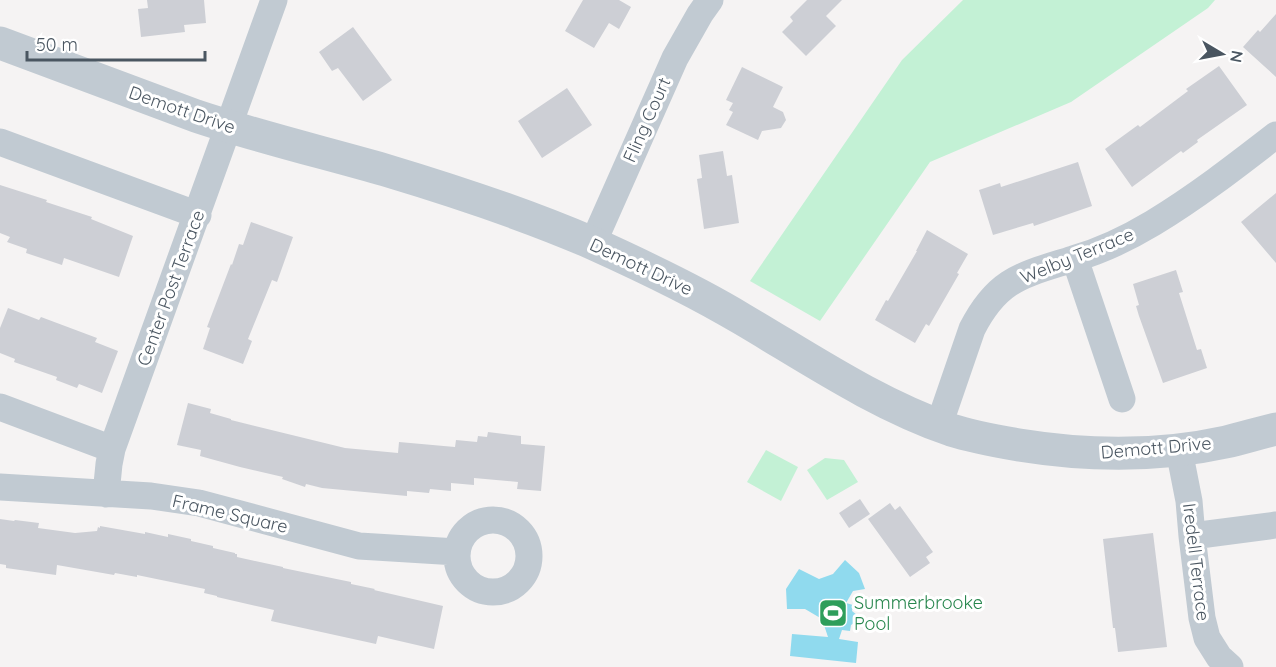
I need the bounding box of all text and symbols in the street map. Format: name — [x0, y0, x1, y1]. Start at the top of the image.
scale bar — [27, 24, 206, 62]
north arrow — [1192, 24, 1252, 84]
text: 50 m — [36, 33, 78, 56]
text: N — [1226, 49, 1248, 64]
street label: Fling Court — [618, 74, 675, 166]
street label: Demott Drive — [126, 81, 238, 138]
street label: Center Post Terrace — [132, 207, 209, 369]
street label: Welby Terrace — [1017, 222, 1137, 289]
street label: Demott Drive — [586, 233, 696, 300]
street label: Demott Drive — [1100, 431, 1212, 464]
street label: Frame Square — [170, 489, 290, 538]
street label: Iredell Terrace — [1178, 502, 1215, 622]
place label: Summerbrooke Pool — [854, 591, 983, 635]
sports icon: Summerbrooke Pool — [817, 597, 849, 629]

